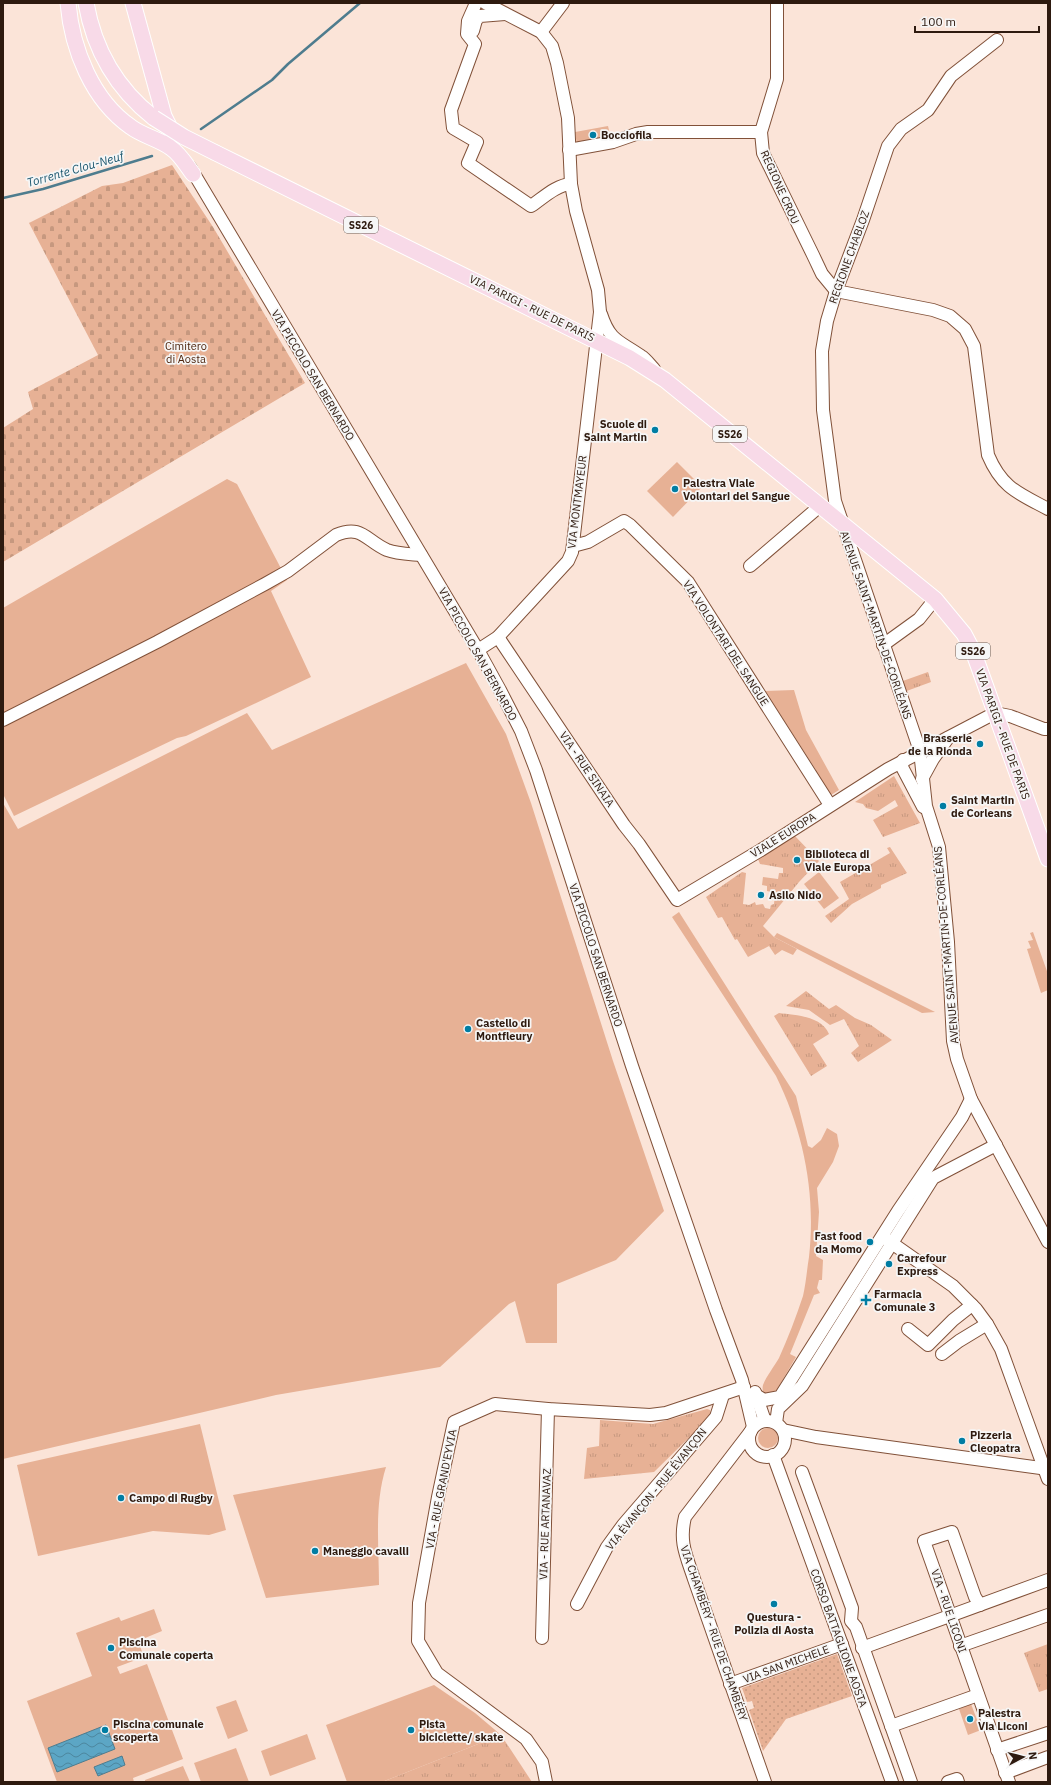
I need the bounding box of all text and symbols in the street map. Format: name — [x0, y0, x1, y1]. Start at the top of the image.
scale bar — [915, 8, 1039, 34]
text: 100 m — [921, 14, 956, 29]
place label: Bocciofila — [601, 128, 652, 142]
marker: Bocciofila — [588, 130, 598, 140]
water label: Torrente Clou-Neuf — [25, 148, 126, 190]
street label: REGIONE CROU — [758, 148, 802, 226]
street label: REGIONE CHABLOZ — [826, 209, 872, 305]
road number: SS26 — [344, 217, 378, 233]
street label: VIA PARIGI - RUE DE PARIS — [467, 271, 597, 345]
street label: VIA PICCOLO SAN BERNARDO — [268, 307, 358, 443]
park label: Cimitero di Aosta — [165, 339, 207, 366]
place label: Scuole di Saint Martin — [584, 417, 647, 444]
marker: Scuole di Saint Martin — [650, 425, 660, 435]
road number: SS26 — [713, 426, 747, 442]
street label: VIA MONTMAYEUR — [564, 454, 590, 550]
place label: Palestra Viale Volontari del Sangue — [683, 476, 790, 503]
marker: Palestra Viale Volontari del Sangue — [670, 484, 680, 494]
street label: AVENUE SAINT-MARTIN-DE-CORLÉANS — [837, 529, 915, 721]
street label: VIA VOLONTARI DEL SANGUE — [680, 577, 772, 709]
street label: VIA PICCOLO SAN BERNARDO — [436, 585, 521, 723]
road number: SS26 — [956, 643, 990, 659]
street label: VIA PARIGI - RUE DE PARIS — [973, 667, 1033, 801]
street label: VIA - RUE SINAIA — [557, 729, 617, 809]
place label: Brasserie de la Rionda — [908, 731, 972, 758]
marker: Brasserie de la Rionda — [975, 739, 985, 749]
place label: Saint Martin de Corleans — [951, 793, 1014, 820]
marker: Saint Martin de Corleans — [938, 801, 948, 811]
street label: VIALE EUROPA — [748, 809, 818, 861]
street label: AVENUE SAINT-MARTIN-DE-CORLÉANS — [930, 846, 962, 1044]
place label: Biblioteca di Viale Europa — [805, 847, 870, 874]
marker: Biblioteca di Viale Europa — [792, 855, 802, 865]
street label: VIA PICCOLO SAN BERNARDO — [566, 881, 626, 1029]
place label: Asilo Nido — [769, 888, 821, 902]
marker: Asilo Nido — [756, 890, 766, 900]
place label: Castello di Montfleury — [476, 1016, 533, 1043]
marker: Castello di Montfleury — [463, 1024, 473, 1034]
place label: Fast food da Momo — [814, 1229, 862, 1256]
marker: Fast food da Momo — [865, 1237, 875, 1247]
place label: Carrefour Express — [897, 1251, 947, 1278]
marker: Carrefour Express — [884, 1259, 894, 1269]
place label: Farmacia Comunale 3 — [874, 1287, 935, 1314]
marker: Farmacia Comunale 3 — [861, 1295, 871, 1305]
street label: VIA ÉVANÇON - RUE ÉVANÇON — [602, 1425, 710, 1553]
street label: VIA - RUE GRAND'EYVIA — [423, 1428, 459, 1550]
place label: Pizzeria Cleopatra — [970, 1428, 1021, 1455]
marker: Pizzeria Cleopatra — [957, 1436, 967, 1446]
street label: VIA - RUE ARTANAVAZ — [536, 1468, 554, 1580]
place label: Campo di Rugby — [129, 1491, 213, 1505]
marker: Campo di Rugby — [116, 1493, 126, 1503]
street label: VIA CHAMBÉRY - RUE DE CHAMBÉRY — [677, 1543, 751, 1723]
place label: Maneggio cavalli — [323, 1544, 409, 1558]
marker: Maneggio cavalli — [310, 1546, 320, 1556]
street label: CORSO BATTAGLIONE AOSTA — [807, 1567, 871, 1709]
street label: VIA - RUE LICONI — [928, 1567, 970, 1655]
marker: Questura - Polizia di Aosta — [769, 1599, 779, 1609]
place label: Questura - Polizia di Aosta — [734, 1610, 814, 1637]
place label: Piscina Comunale coperta — [119, 1635, 213, 1662]
street label: VIA SAN MICHELE — [741, 1642, 831, 1686]
marker: Piscina Comunale coperta — [106, 1643, 116, 1653]
place label: Palestra Via Liconi — [978, 1706, 1028, 1733]
marker: Palestra Via Liconi — [965, 1714, 975, 1724]
place label: Piscina comunale scoperta — [113, 1717, 204, 1744]
place label: Pista biciclette/ skate — [419, 1717, 503, 1744]
marker: Piscina comunale scoperta — [100, 1725, 110, 1735]
marker: Pista biciclette/ skate — [406, 1725, 416, 1735]
north arrow — [1003, 1737, 1043, 1777]
text: N — [1025, 1751, 1040, 1761]

